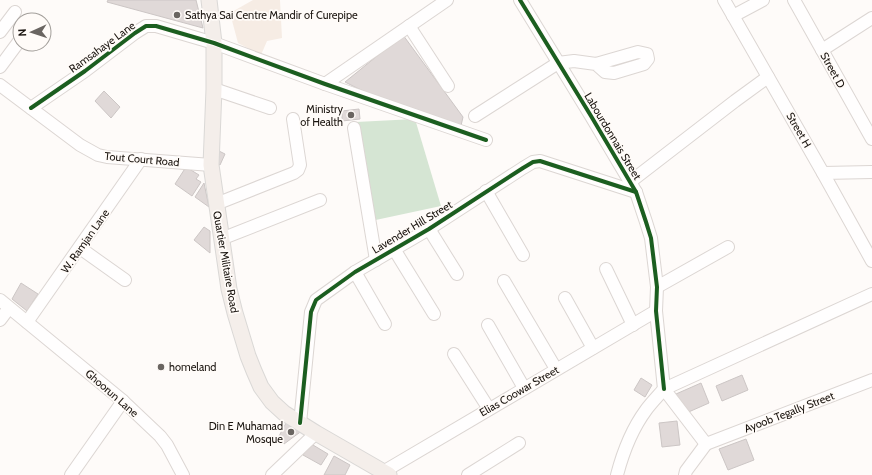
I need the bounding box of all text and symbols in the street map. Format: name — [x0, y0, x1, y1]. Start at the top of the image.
place label: Sathya Sai Centre Mandir of Curepipe — [185, 8, 358, 22]
marker: Sathya Sai Centre Mandir of Curepipe — [172, 10, 182, 20]
north arrow — [12, 12, 52, 52]
street label: Ramsahaye Lane — [66, 18, 138, 76]
text: N — [15, 28, 29, 37]
street label: Street D — [817, 50, 849, 90]
street label: Labourdonnais Street — [581, 90, 645, 182]
place label: Ministry of Health — [300, 102, 343, 129]
marker: Ministry of Health — [346, 110, 356, 120]
street label: Street H — [783, 110, 815, 150]
street label: Tout Court Road — [104, 149, 180, 169]
street label: Lavender Hill Street — [369, 197, 455, 257]
street label: W. Ramjan Lane — [58, 206, 112, 276]
street label: Quartier Militaire Road — [210, 210, 242, 314]
place label: homeland — [169, 360, 216, 374]
marker: homeland — [156, 362, 166, 372]
street label: Elias Coowar Street — [477, 362, 561, 419]
street label: Ghoorun Lane — [83, 366, 142, 420]
street label: Ayoob Tegally Street — [742, 388, 836, 436]
place label: Din E Muhamad Mosque — [209, 419, 283, 446]
marker: Din E Muhamad Mosque — [286, 427, 296, 437]

